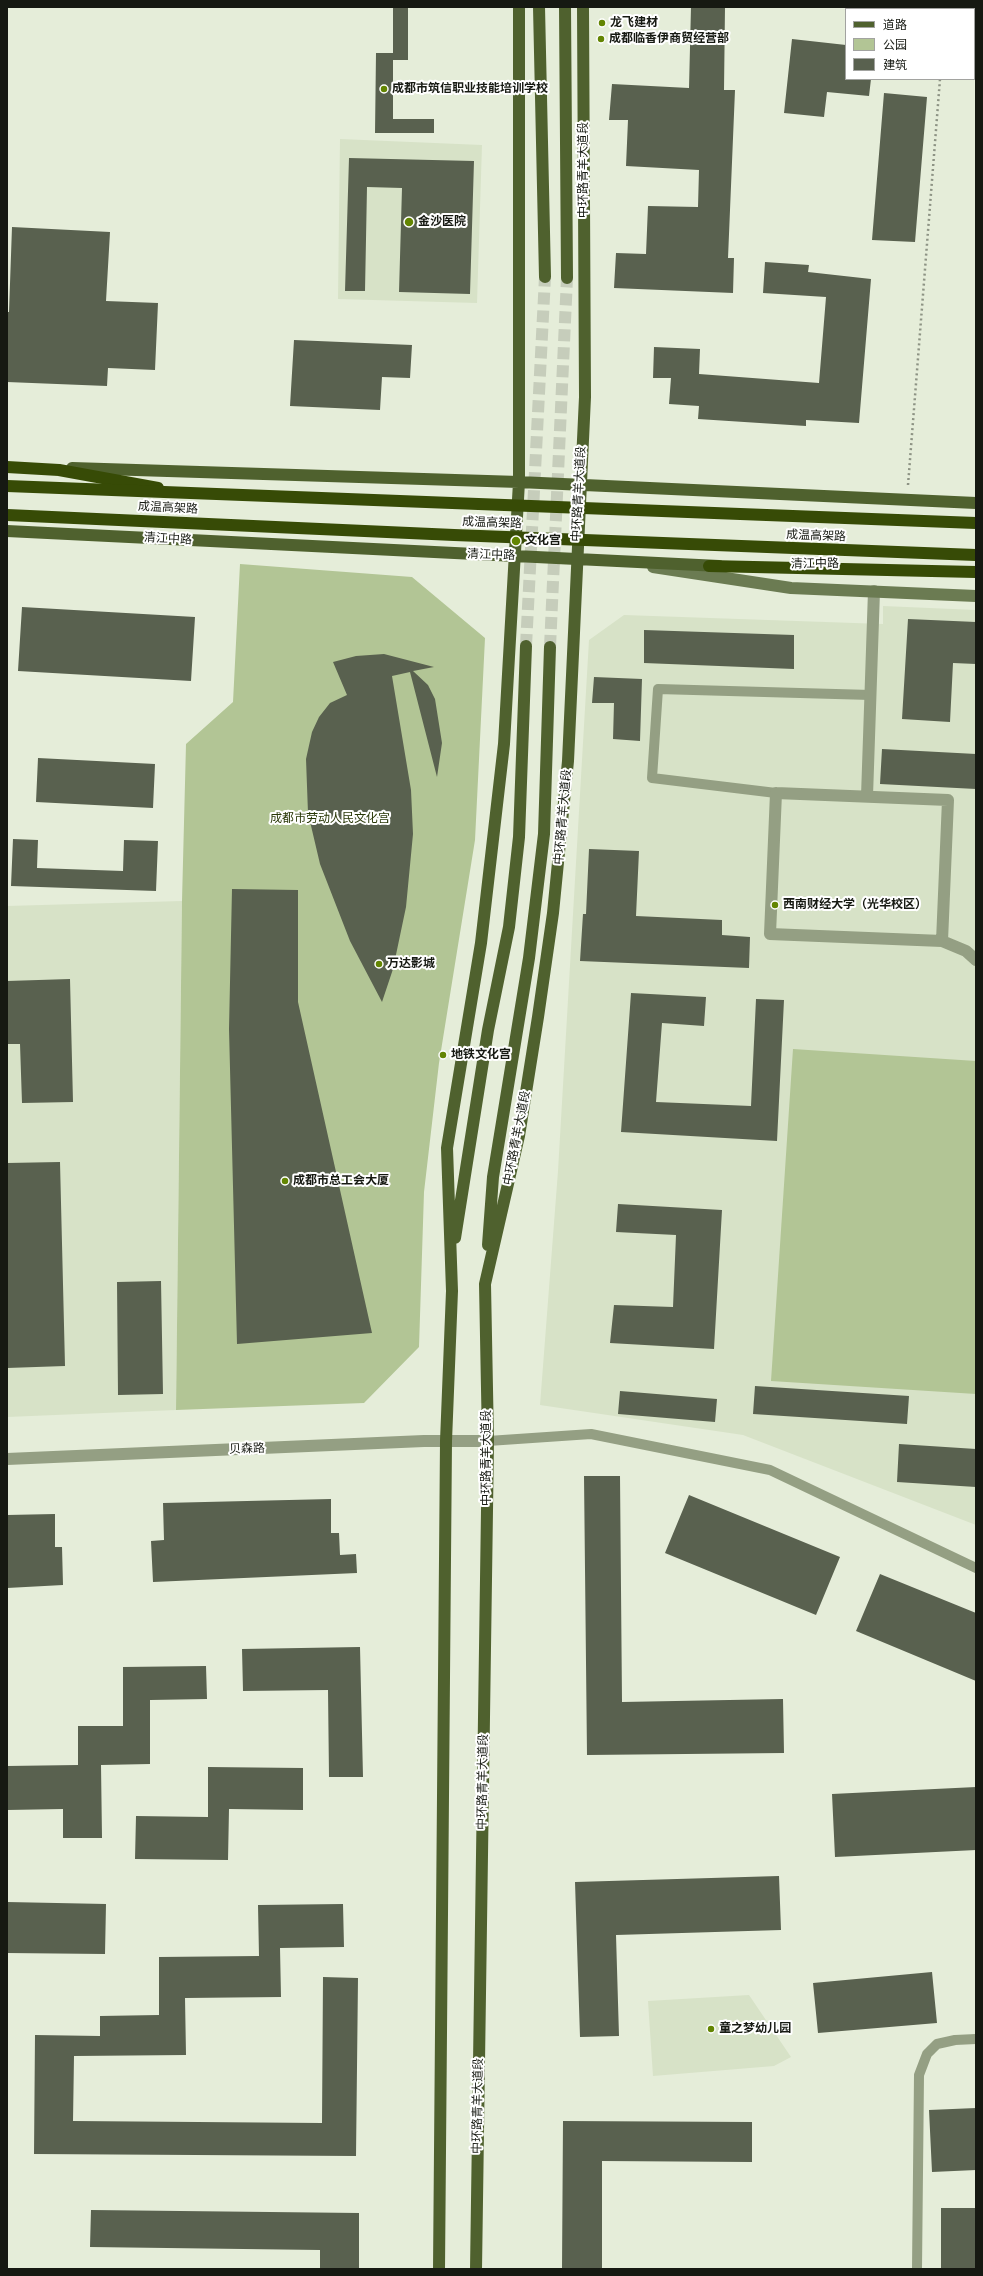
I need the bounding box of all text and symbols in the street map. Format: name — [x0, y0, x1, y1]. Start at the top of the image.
legend — [845, 8, 975, 80]
place label: 龙飞建材 — [610, 16, 658, 30]
text: 道路 — [883, 16, 907, 33]
marker: 龙飞建材 — [597, 18, 607, 28]
place label: 成都临香伊商贸经营部 — [609, 32, 729, 46]
marker: 成都临香伊商贸经营部 — [596, 34, 606, 44]
text: 公园 — [883, 36, 907, 53]
text: 建筑 — [883, 56, 907, 73]
place label: 成都市筑信职业技能培训学校 — [392, 82, 548, 96]
marker: 成都市筑信职业技能培训学校 — [379, 84, 389, 94]
street label: 中环路青羊大道段 — [577, 122, 591, 218]
place label: 金沙医院 — [418, 215, 466, 229]
marker: 金沙医院 — [403, 216, 415, 228]
street label: 中环路青羊大道段 — [569, 446, 589, 542]
street label: 成温高架路 — [138, 499, 198, 517]
street label: 成温高架路 — [462, 515, 522, 531]
street label: 成温高架路 — [786, 528, 846, 544]
street label: 清江中路 — [144, 531, 192, 547]
place label: 文化宫 — [525, 534, 561, 548]
marker: 文化宫 — [510, 535, 522, 547]
street label: 清江中路 — [467, 547, 515, 563]
street label: 清江中路 — [791, 556, 839, 572]
street label: 中环路青羊大道段 — [552, 769, 574, 865]
park label: 成都市劳动人民文化宫 — [270, 812, 390, 826]
place label: 西南财经大学（光华校区） — [783, 898, 927, 912]
marker: 西南财经大学（光华校区） — [770, 900, 780, 910]
place label: 万达影城 — [387, 957, 435, 971]
marker: 万达影城 — [374, 959, 384, 969]
place label: 地铁文化宫 — [451, 1048, 511, 1062]
marker: 地铁文化宫 — [438, 1050, 448, 1060]
street label: 中环路青羊大道段 — [501, 1090, 533, 1186]
place label: 成都市总工会大厦 — [293, 1174, 389, 1188]
marker: 成都市总工会大厦 — [280, 1176, 290, 1186]
street label: 中环路青羊大道段 — [480, 1410, 494, 1506]
street label: 贝森路 — [229, 1441, 265, 1457]
street label: 中环路青羊大道段 — [475, 1734, 491, 1830]
place label: 童之梦幼儿园 — [719, 2022, 791, 2036]
marker: 童之梦幼儿园 — [706, 2024, 716, 2034]
street label: 中环路青羊大道段 — [470, 2058, 486, 2154]

